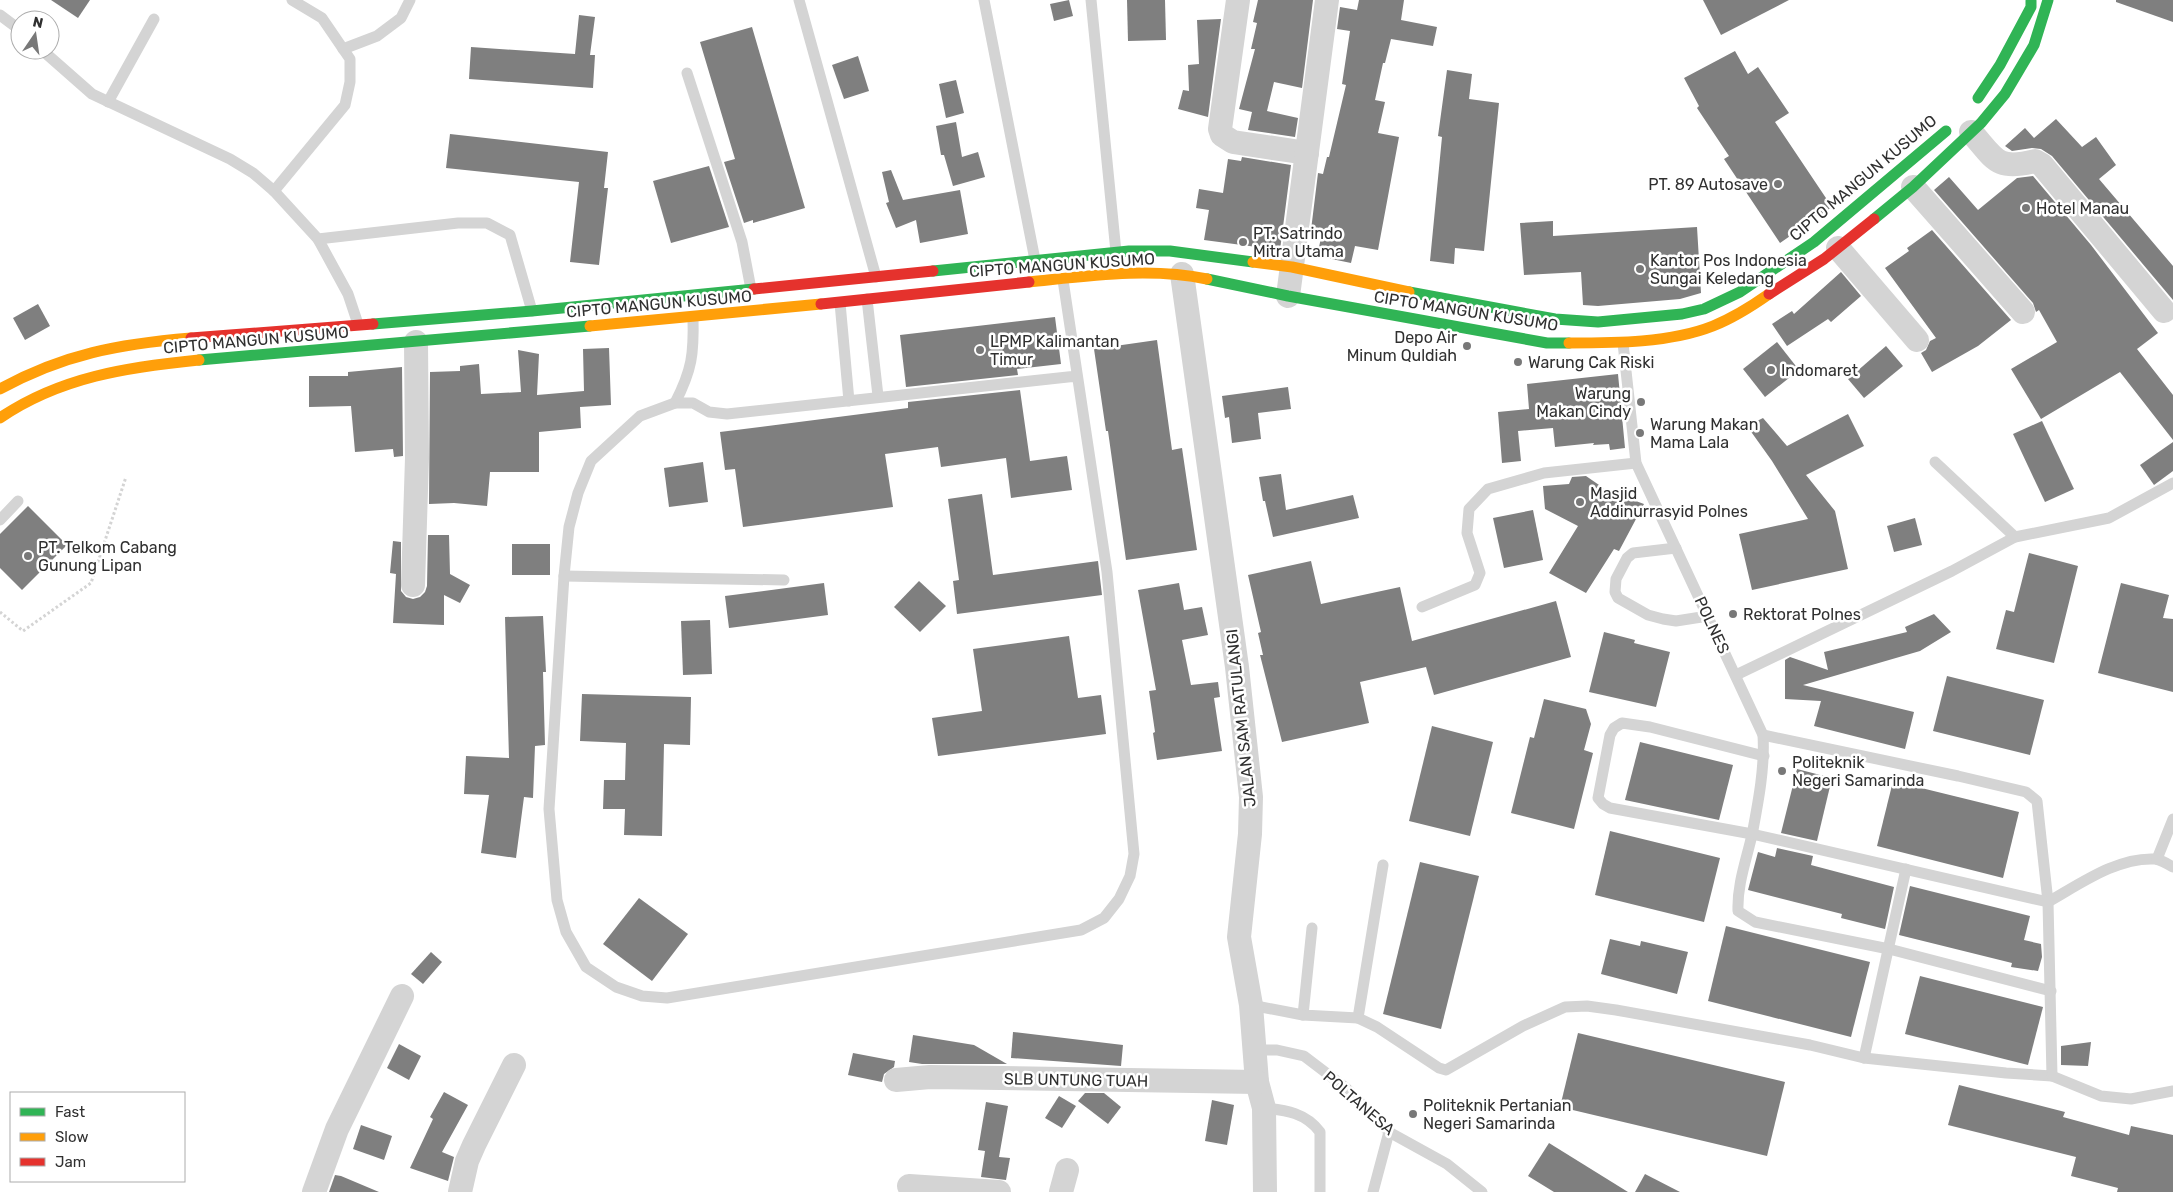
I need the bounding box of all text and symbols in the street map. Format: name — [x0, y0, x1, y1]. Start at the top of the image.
north arrow — [10, 10, 60, 60]
text: N — [31, 13, 45, 32]
street label: CIPTO MANGUN KUSUMO — [1786, 111, 1940, 245]
place label: PT. 89 Autosave — [1648, 175, 1768, 194]
marker: PT. 89 Autosave — [1772, 178, 1784, 190]
place label: Hotel Manau — [2036, 199, 2129, 218]
marker: Hotel Manau — [2020, 202, 2032, 214]
place label: PT. Satrindo Mitra Utama — [1253, 224, 1344, 261]
marker: PT. Satrindo Mitra Utama — [1237, 236, 1249, 248]
street label: CIPTO MANGUN KUSUMO — [968, 249, 1156, 281]
place label: Kantor Pos Indonesia Sungai Keledang — [1650, 251, 1807, 288]
marker: Kantor Pos Indonesia Sungai Keledang — [1634, 263, 1646, 275]
street label: CIPTO MANGUN KUSUMO — [565, 286, 753, 322]
street label: CIPTO MANGUN KUSUMO — [1373, 287, 1559, 335]
street label: CIPTO MANGUN KUSUMO — [162, 322, 350, 358]
place label: Depo Air Minum Quldiah — [1347, 328, 1457, 365]
place label: LPMP Kalimantan Timur — [990, 332, 1119, 369]
marker: Depo Air Minum Quldiah — [1461, 340, 1473, 352]
marker: LPMP Kalimantan Timur — [974, 344, 986, 356]
place label: Warung Cak Riski — [1528, 353, 1654, 372]
marker: Warung Cak Riski — [1512, 356, 1524, 368]
place label: Indomaret — [1781, 361, 1858, 380]
marker: Indomaret — [1765, 364, 1777, 376]
place label: Warung Makan Cindy — [1536, 384, 1631, 421]
marker: Warung Makan Cindy — [1635, 396, 1647, 408]
place label: Warung Makan Mama Lala — [1650, 415, 1758, 452]
marker: Warung Makan Mama Lala — [1634, 427, 1646, 439]
place label: Masjid Addinurrasyid Polnes — [1590, 484, 1748, 521]
marker: Masjid Addinurrasyid Polnes — [1574, 496, 1586, 508]
place label: PT. Telkom Cabang Gunung Lipan — [38, 538, 177, 575]
marker: PT. Telkom Cabang Gunung Lipan — [22, 550, 34, 562]
street label: POLNES — [1691, 593, 1733, 657]
place label: Rektorat Polnes — [1743, 605, 1861, 624]
marker: Rektorat Polnes — [1727, 608, 1739, 620]
street label: JALAN SAM RATULANGI — [1222, 628, 1260, 808]
place label: Politeknik Negeri Samarinda — [1792, 753, 1924, 790]
marker: Politeknik Negeri Samarinda — [1776, 765, 1788, 777]
street label: POLTANESA — [1319, 1067, 1399, 1139]
street label: SLB UNTUNG TUAH — [1004, 1069, 1148, 1091]
legend — [10, 1092, 185, 1182]
place label: Politeknik Pertanian Negeri Samarinda — [1423, 1096, 1572, 1133]
text: Fast — [55, 1103, 85, 1121]
marker: Politeknik Pertanian Negeri Samarinda — [1407, 1108, 1419, 1120]
text: Slow — [55, 1128, 88, 1146]
text: Jam — [55, 1153, 86, 1171]

